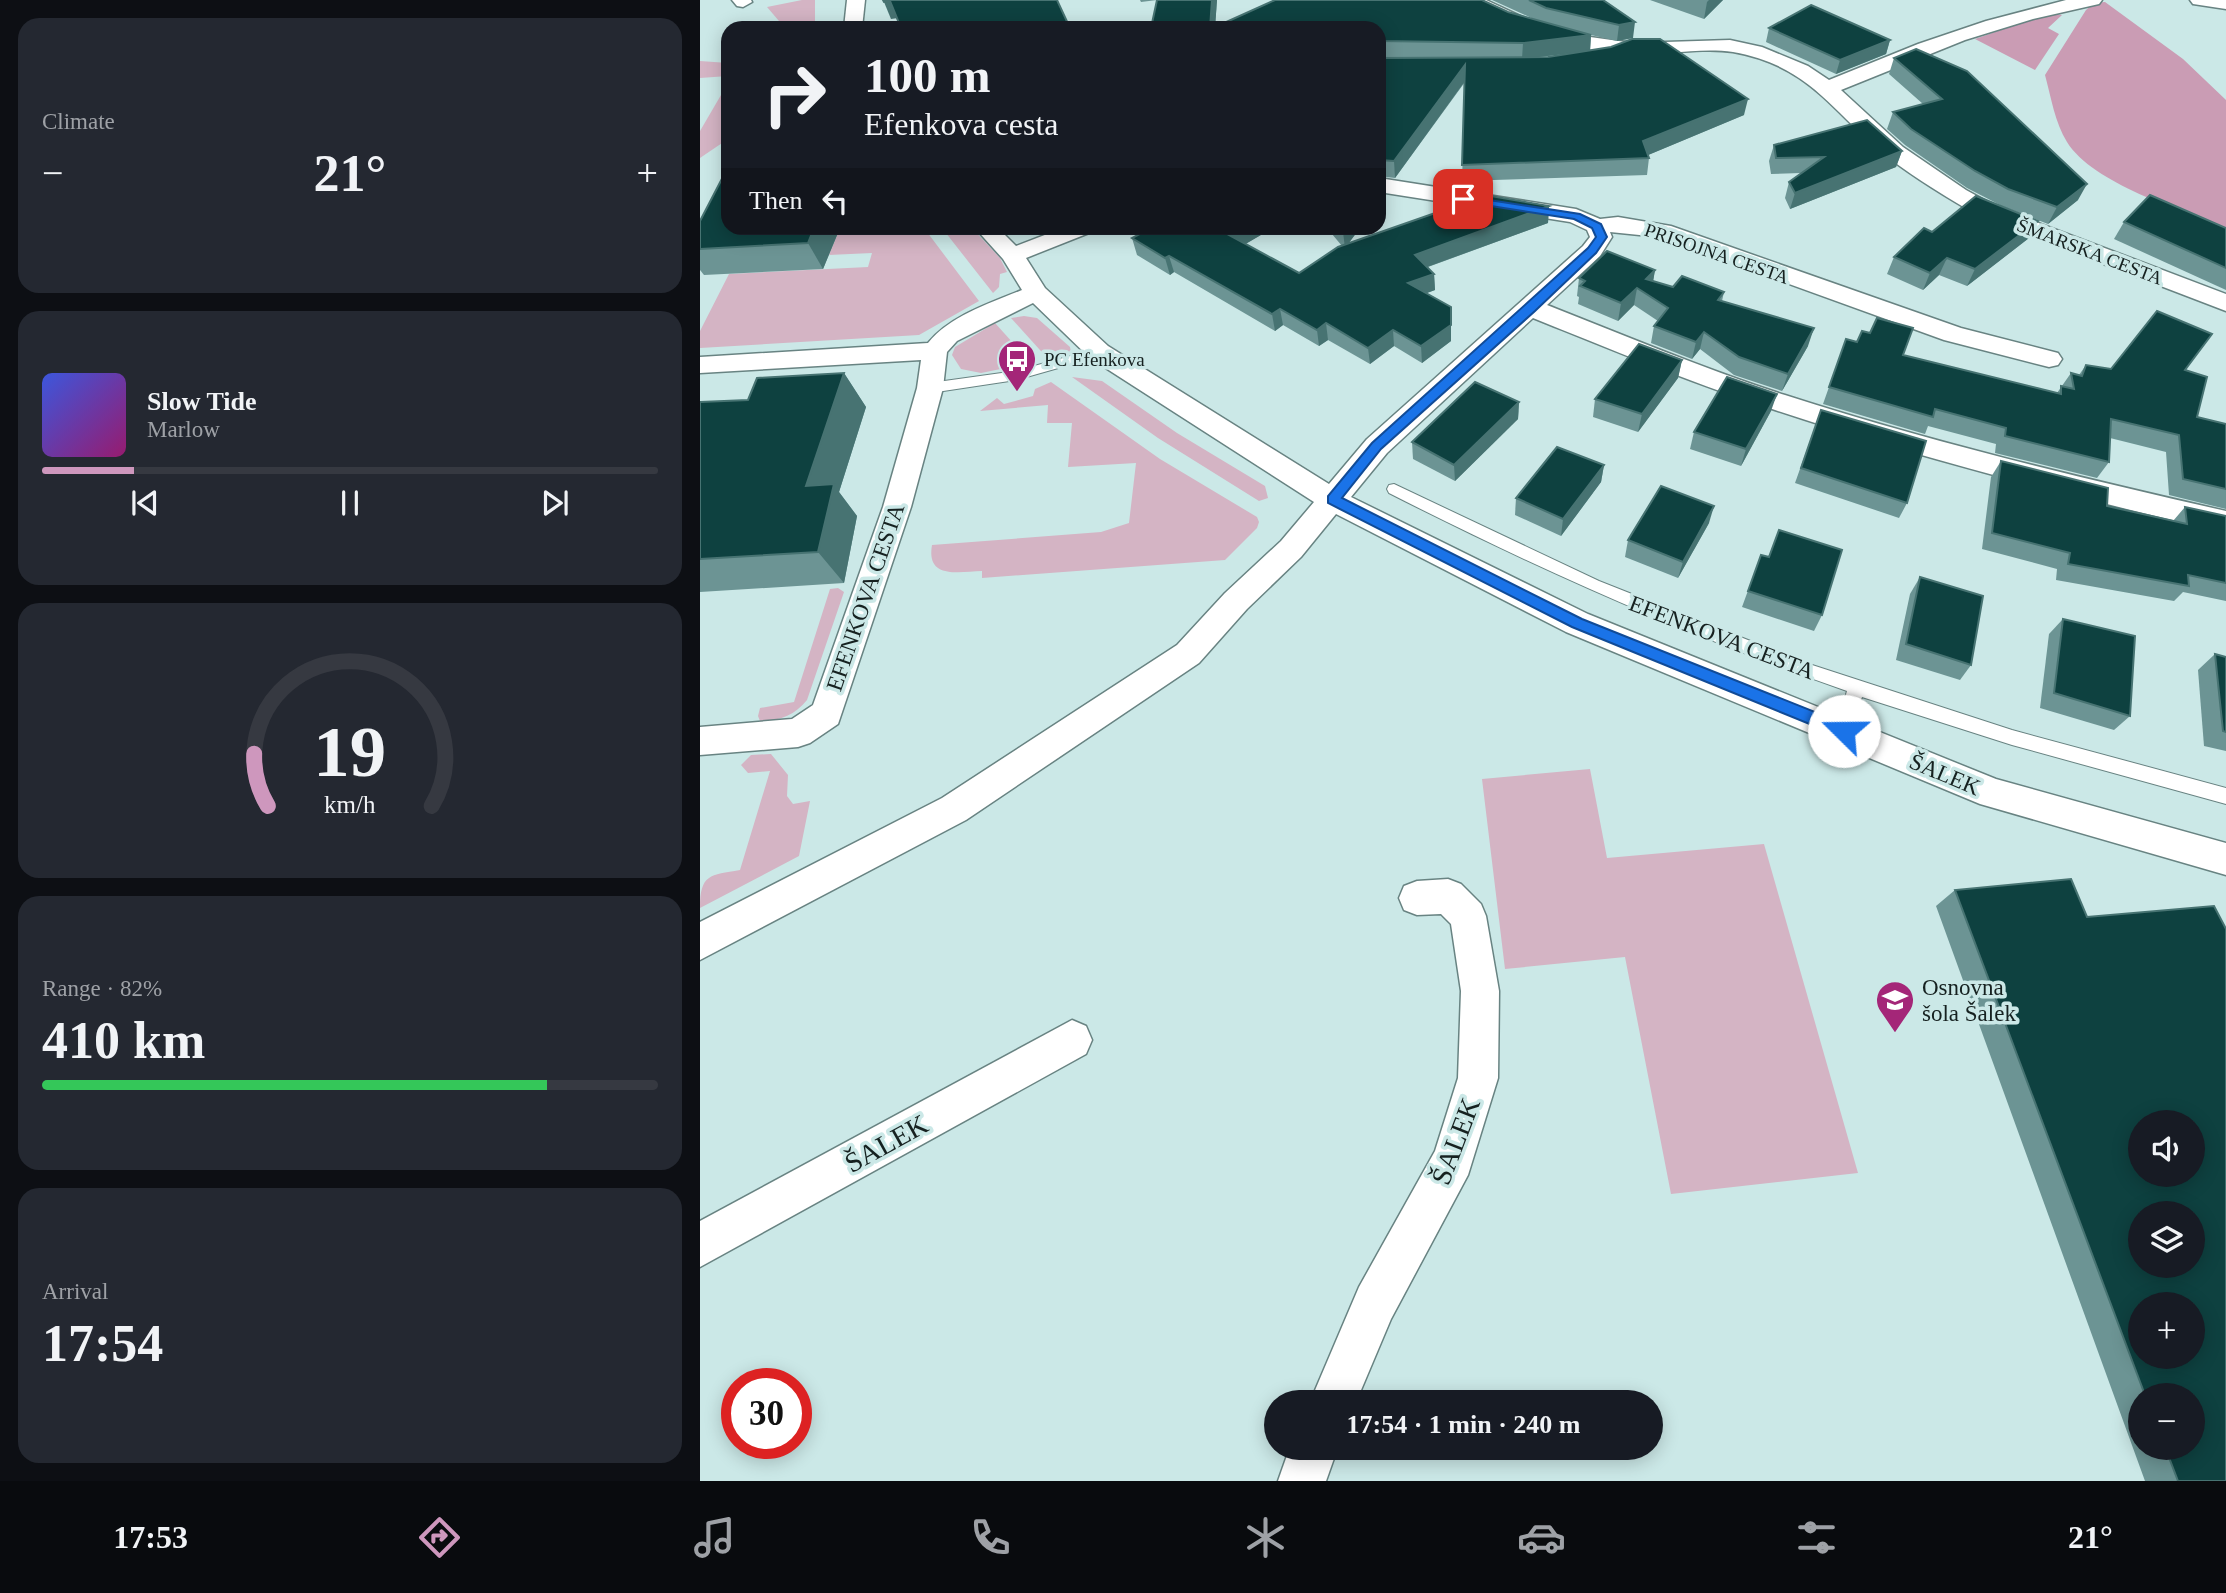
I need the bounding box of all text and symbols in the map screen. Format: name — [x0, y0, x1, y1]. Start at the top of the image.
text: 100 m — [864, 48, 991, 103]
icon: right — [749, 49, 840, 140]
text: Efenkova cesta — [864, 106, 1059, 142]
text: Climate — [42, 109, 115, 134]
text: 21° — [314, 145, 386, 202]
text: − — [42, 152, 63, 194]
text: + — [637, 152, 658, 194]
pin — [1433, 169, 1493, 229]
icon: arrive — [1444, 180, 1482, 218]
icon: left — [816, 182, 854, 220]
text: Then — [749, 186, 802, 215]
street label: ŠMARSKA CESTA — [2014, 214, 2166, 289]
street label: PRISOJNA CESTA — [1642, 219, 1792, 288]
bus stop icon: PC Efenkova — [996, 338, 1038, 393]
place label: PC Efenkova — [1044, 349, 1145, 370]
text: Slow Tide — [147, 387, 257, 416]
text: Marlow — [147, 417, 220, 442]
icon: previous — [126, 484, 164, 522]
icon: pause — [331, 484, 369, 522]
icon: next — [536, 484, 574, 522]
street label: EFENKOVA CESTA — [822, 500, 909, 694]
street label: EFENKOVA CESTA — [1626, 591, 1818, 684]
position arrow — [1807, 694, 1881, 768]
text: 19 — [314, 712, 386, 793]
street label: ŠALEK — [1906, 748, 1985, 801]
text: km/h — [324, 791, 376, 818]
place label: Osnovna šola Šalek — [1922, 975, 2016, 1026]
text: Range · 82% — [42, 976, 162, 1001]
school or university icon: Osnovna šola Šalek — [1874, 979, 1916, 1034]
text: 410 km — [42, 1012, 205, 1069]
street label: ŠALEK — [1425, 1094, 1486, 1189]
street label: ŠALEK — [839, 1108, 933, 1179]
map controls — [2128, 1110, 2205, 1460]
button: sound — [2128, 1110, 2205, 1187]
button: layers — [2128, 1201, 2205, 1278]
text: Arrival — [42, 1279, 108, 1304]
button: + — [2128, 1292, 2205, 1369]
text: 17:54 — [42, 1315, 163, 1372]
speed limit sign: 30 — [721, 1368, 812, 1459]
button: − — [2128, 1383, 2205, 1460]
text: 17:54 · 1 min · 240 m — [1347, 1410, 1581, 1439]
icon: directions — [415, 1513, 464, 1562]
icon: music — [690, 1513, 739, 1562]
icon: phone — [966, 1513, 1015, 1562]
icon: climate — [1241, 1513, 1290, 1562]
icon: car — [1517, 1513, 1566, 1562]
icon: filters — [1792, 1513, 1841, 1562]
text: 17:53 — [113, 1519, 188, 1555]
text: 21° — [2068, 1519, 2113, 1555]

